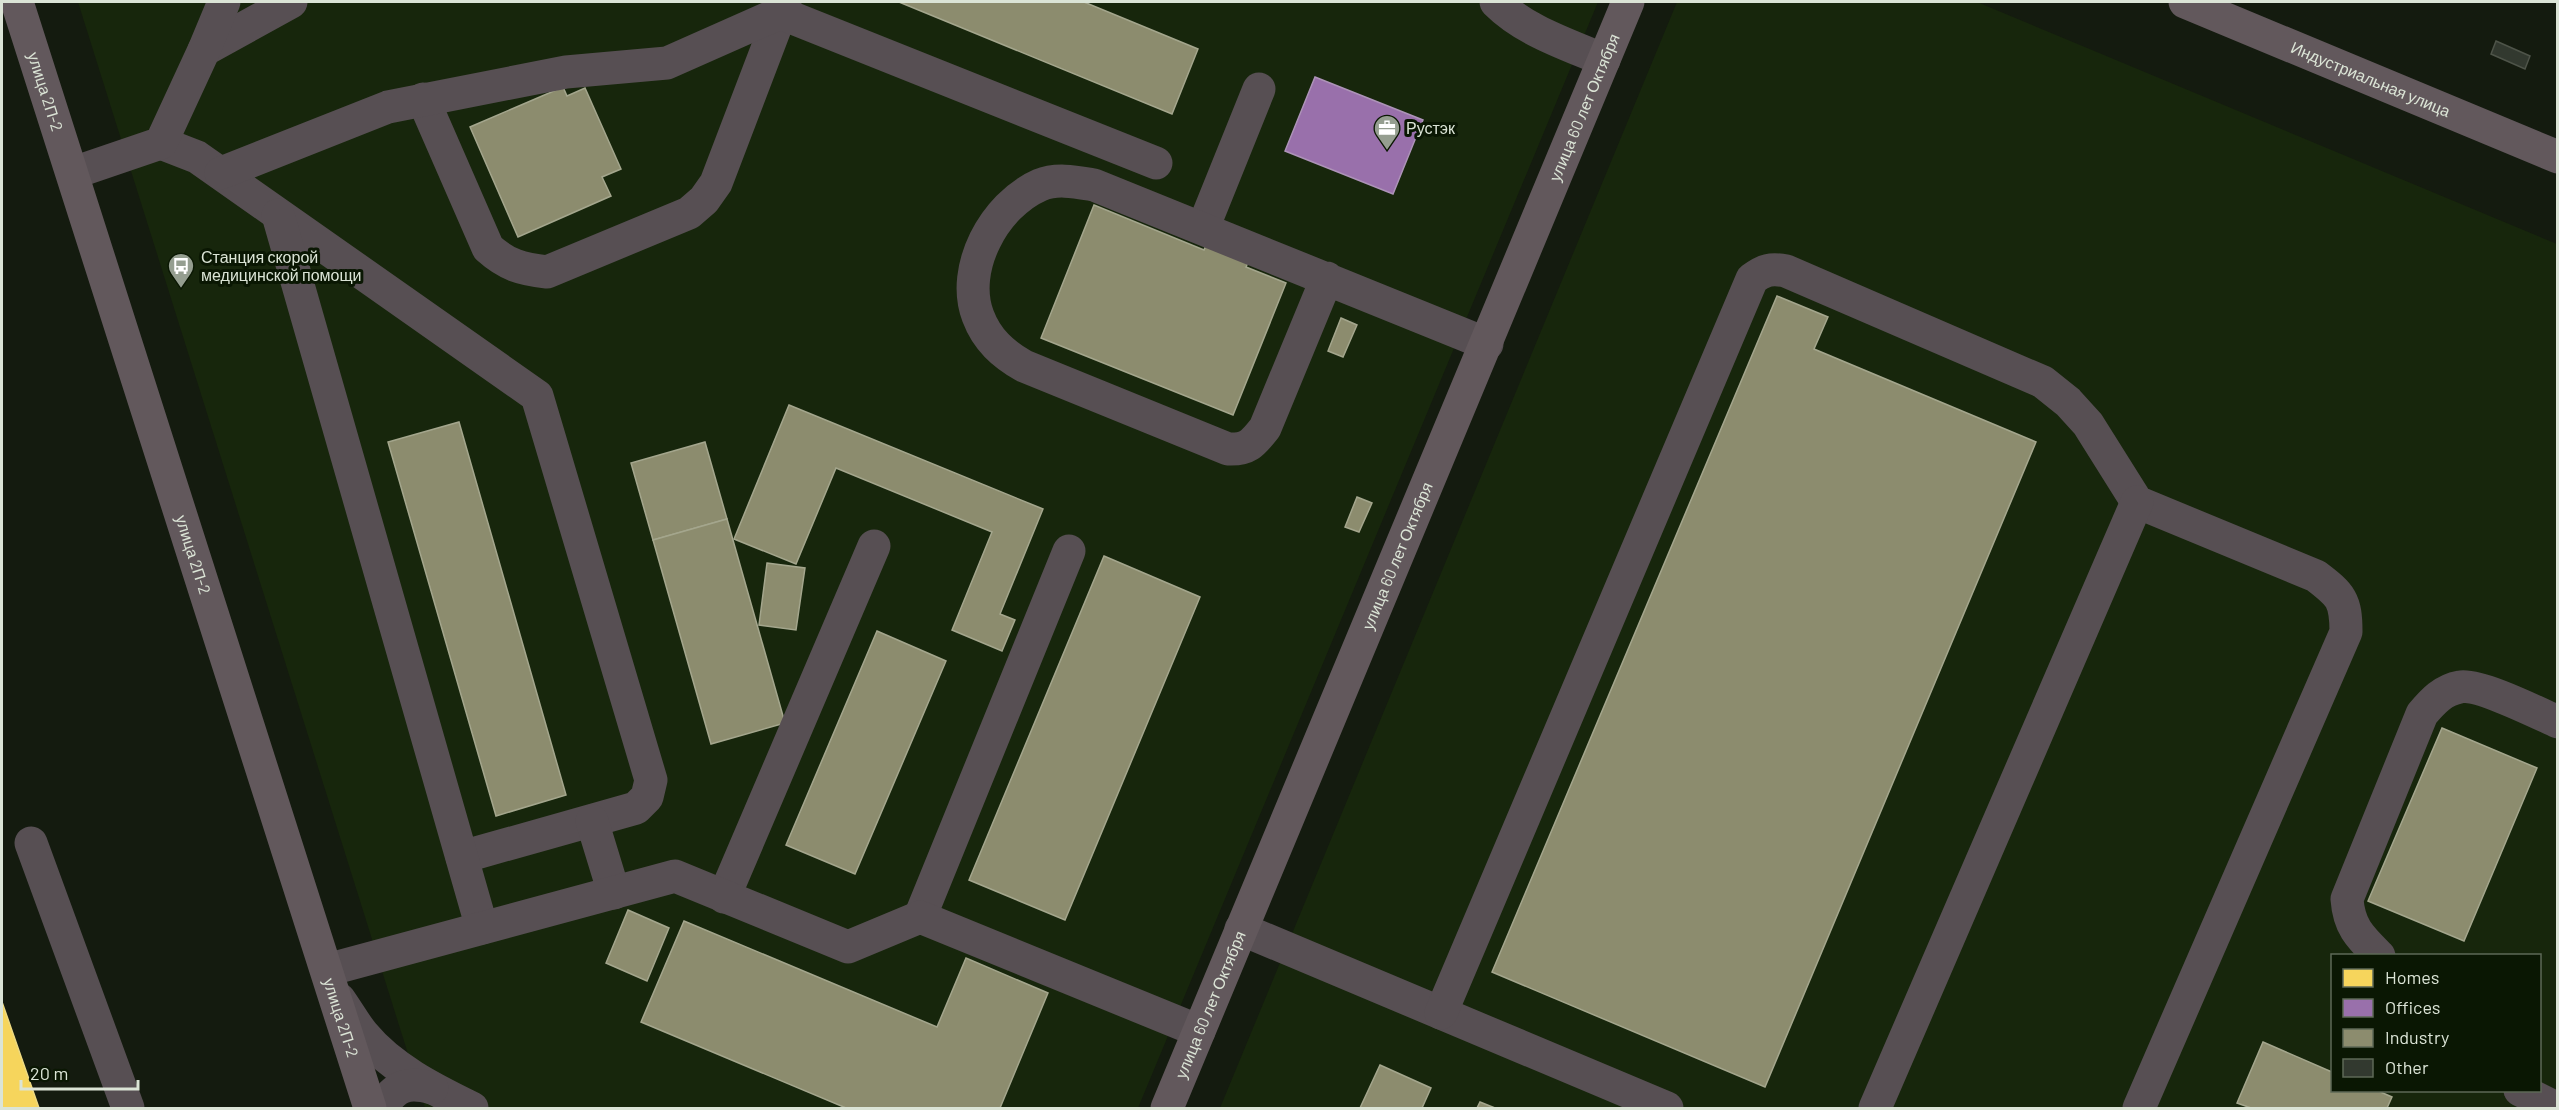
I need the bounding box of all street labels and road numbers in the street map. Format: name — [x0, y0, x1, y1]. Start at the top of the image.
street label: улица 60 лет Октября — [1544, 31, 1623, 184]
street label: Индустриальная улица — [2288, 37, 2453, 120]
street label: улица 2П-2 — [25, 49, 68, 133]
street label: улица 60 лет Октября — [1357, 479, 1436, 632]
street label: улица 2П-2 — [172, 512, 215, 596]
street label: улица 60 лет Октября — [1170, 928, 1249, 1081]
street label: улица 2П-2 — [320, 975, 363, 1059]

